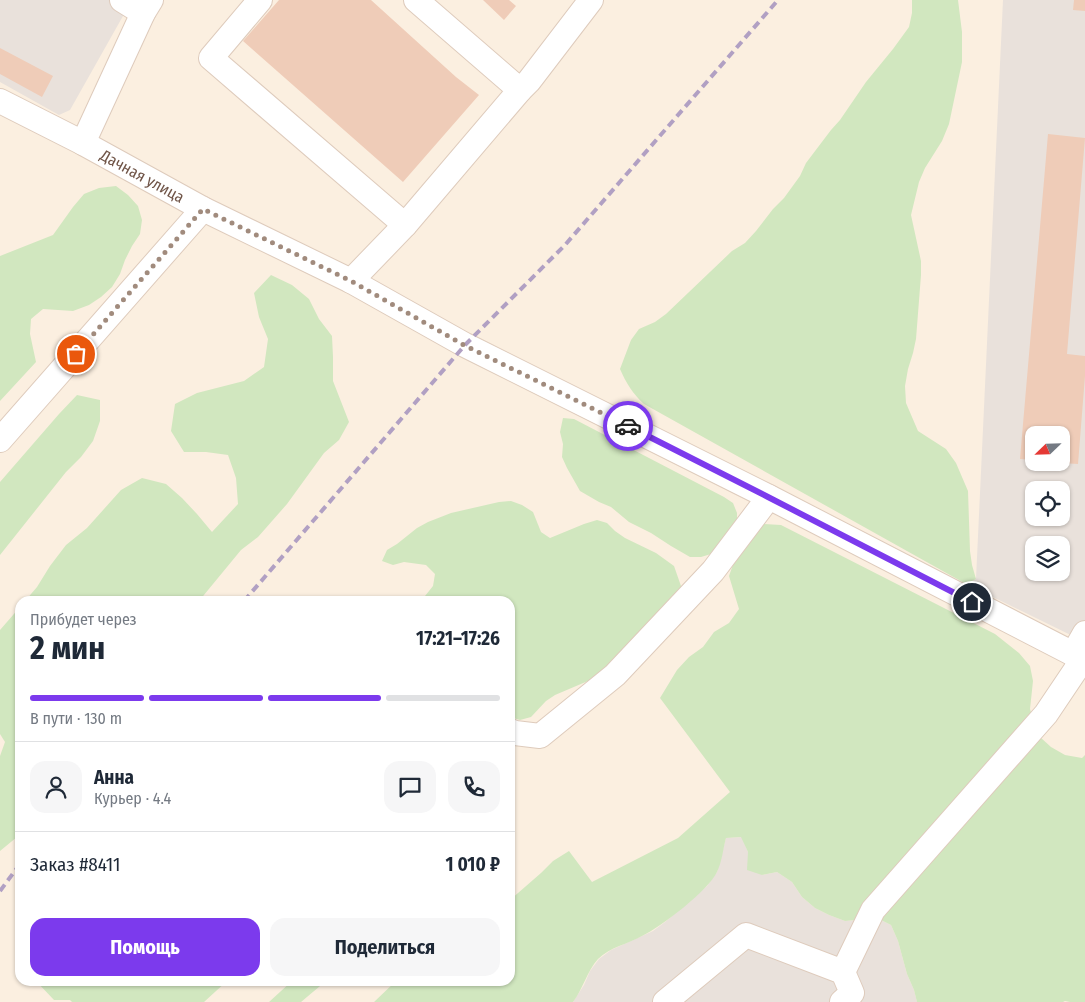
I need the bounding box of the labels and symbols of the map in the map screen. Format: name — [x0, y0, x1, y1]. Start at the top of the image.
street label: Дачная улица — [96, 145, 188, 207]
pin — [55, 333, 97, 375]
courier — [603, 401, 653, 451]
north arrow — [1025, 426, 1070, 471]
pin — [951, 581, 993, 623]

